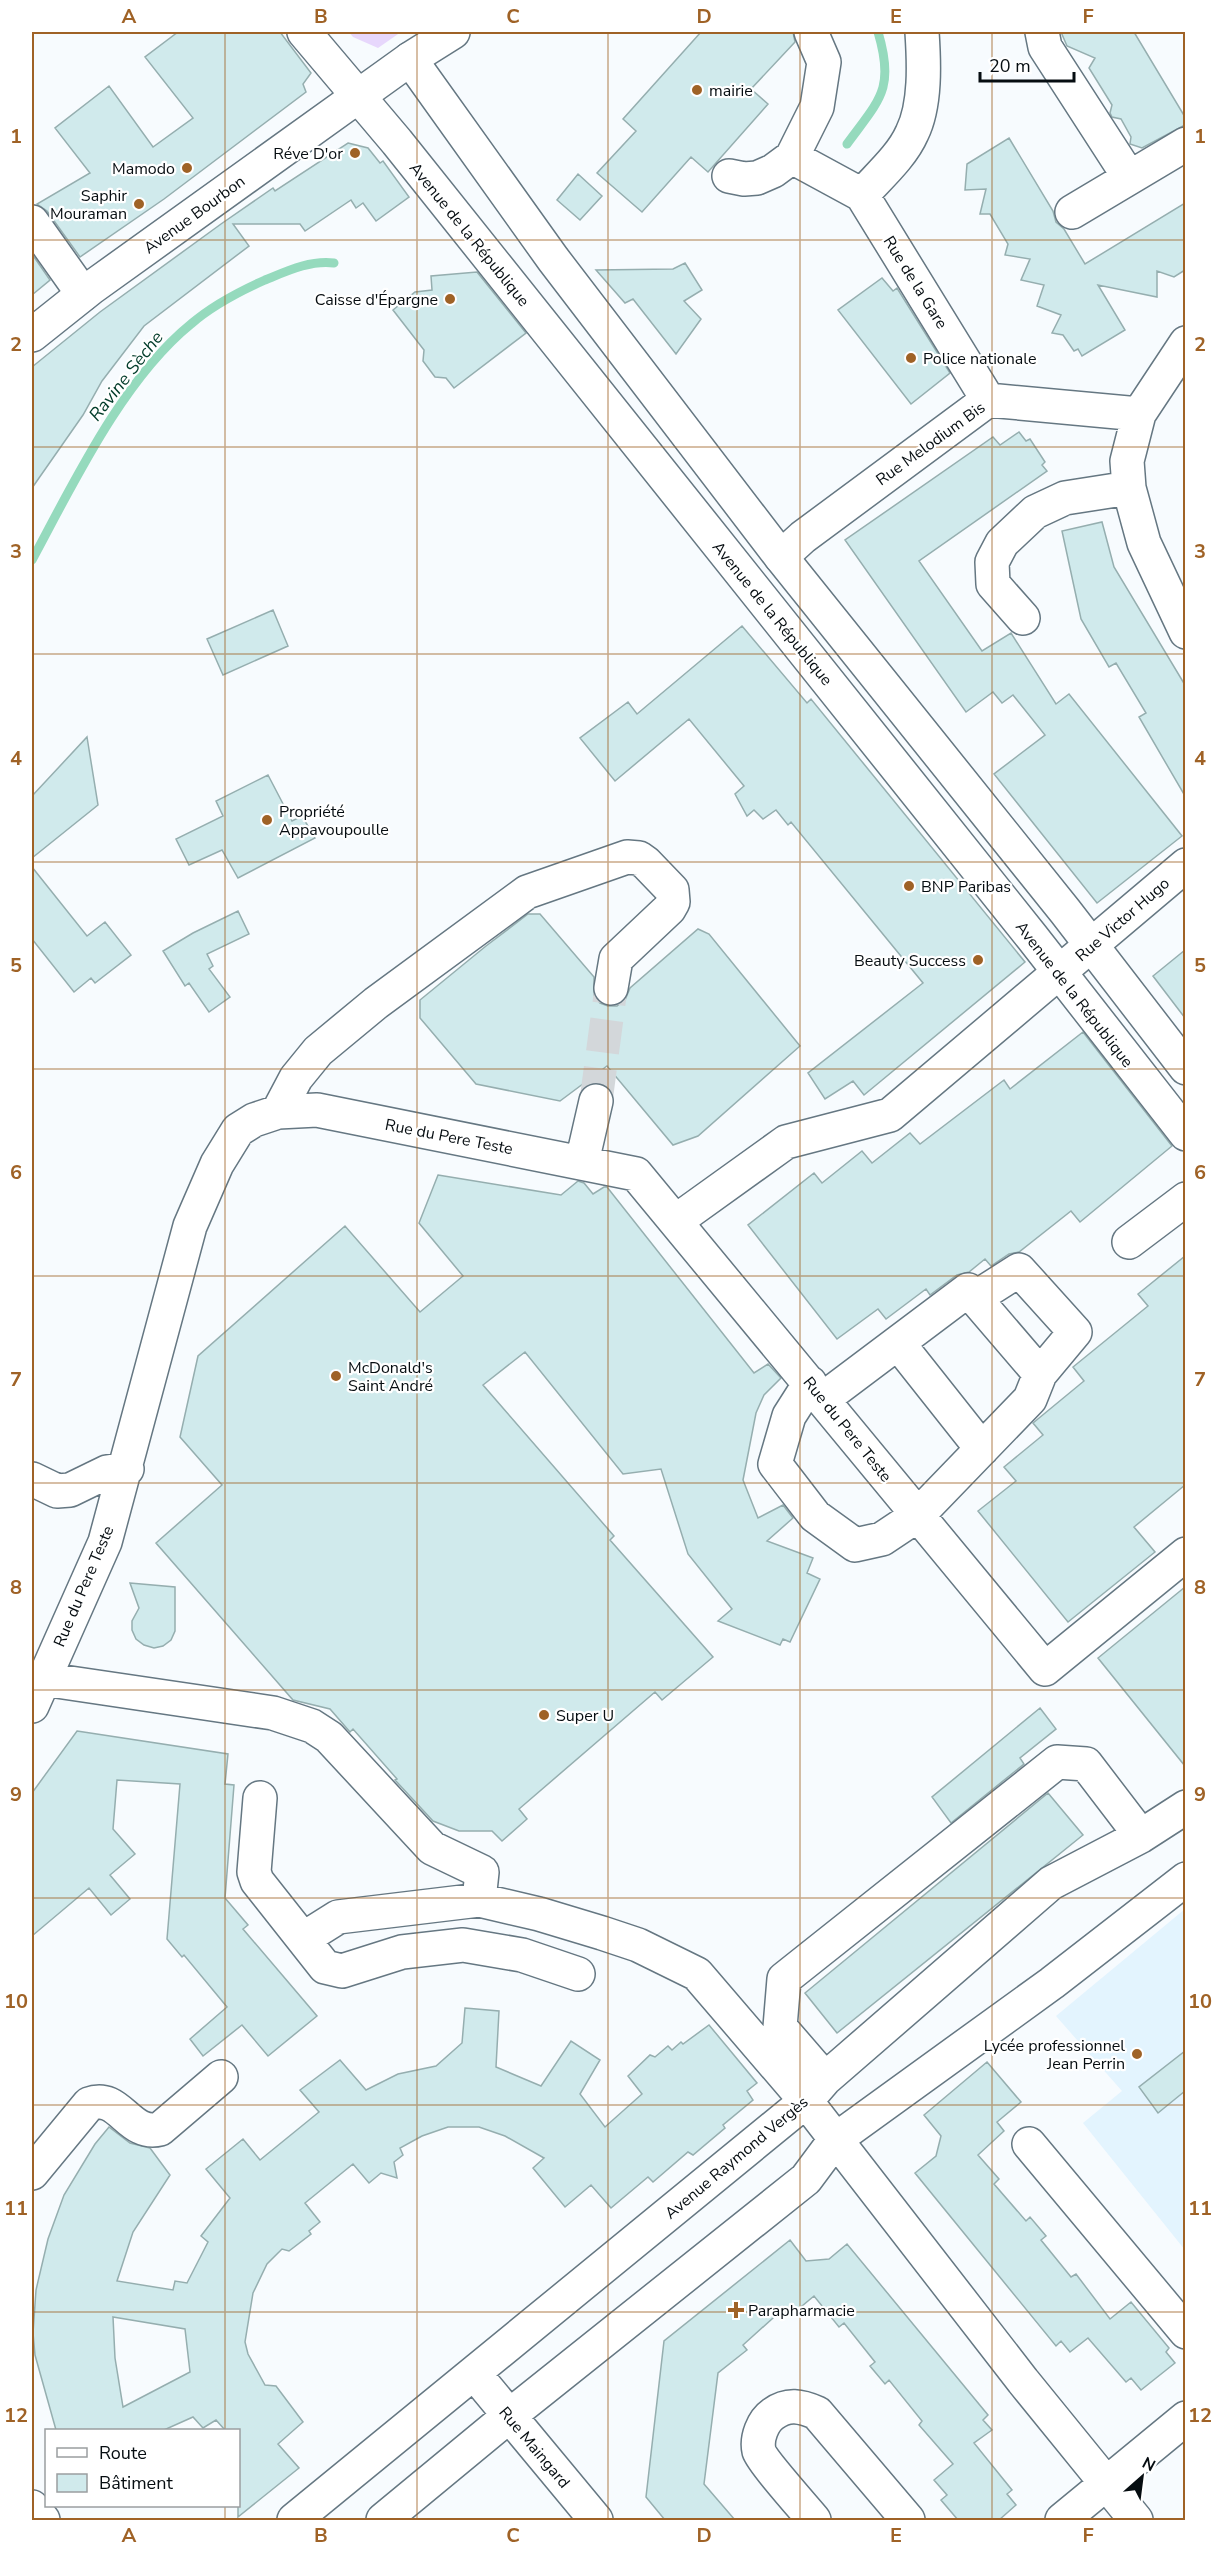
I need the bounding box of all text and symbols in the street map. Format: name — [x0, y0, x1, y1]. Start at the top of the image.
text: A — [122, 3, 137, 30]
text: B — [314, 3, 328, 30]
text: C — [506, 3, 520, 30]
text: D — [696, 3, 712, 30]
text: E — [890, 3, 902, 30]
text: F — [1082, 3, 1094, 30]
scale bar — [980, 45, 1074, 83]
text: 20 m — [989, 54, 1031, 78]
place label: mairie — [709, 80, 753, 102]
marker: mairie — [690, 83, 704, 97]
text: 1 — [10, 123, 22, 150]
text: 1 — [1194, 123, 1206, 150]
place label: Réve D'or — [273, 143, 343, 165]
marker: Réve D'or — [348, 146, 362, 160]
place label: Mamodo — [112, 158, 175, 180]
street label: Avenue de la République — [404, 158, 534, 311]
marker: Mamodo — [180, 161, 194, 175]
street label: Avenue Bourbon — [139, 171, 250, 259]
place label: Saphir Mouraman — [50, 185, 127, 225]
marker: Saphir Mouraman — [132, 197, 146, 211]
street label: Rue de la Gare — [878, 232, 953, 333]
place label: Caisse d'Épargne — [315, 289, 438, 311]
marker: Caisse d'Épargne — [443, 292, 457, 306]
water label: Ravine Sèche — [83, 326, 169, 426]
text: 2 — [10, 331, 22, 358]
text: 2 — [1194, 331, 1206, 358]
place label: Police nationale — [923, 348, 1037, 370]
marker: Police nationale — [904, 351, 918, 365]
street label: Rue Melodium Bis — [871, 397, 990, 491]
street label: Avenue de la République — [707, 537, 837, 690]
text: 3 — [10, 538, 22, 565]
text: 3 — [1194, 538, 1206, 565]
text: 4 — [10, 745, 22, 772]
text: 4 — [1194, 745, 1206, 772]
place label: Propriété Appavoupoulle — [279, 801, 389, 841]
marker: Propriété Appavoupoulle — [260, 813, 274, 827]
street label: Rue Victor Hugo — [1071, 873, 1175, 967]
place label: BNP Paribas — [921, 876, 1011, 898]
marker: BNP Paribas — [902, 879, 916, 893]
street label: Avenue de la République — [1010, 917, 1138, 1072]
place label: Beauty Success — [854, 950, 966, 972]
text: 5 — [10, 952, 22, 979]
text: 5 — [1194, 952, 1206, 979]
marker: Beauty Success — [971, 953, 985, 967]
street label: Rue du Pere Teste — [383, 1114, 515, 1160]
text: 6 — [10, 1159, 22, 1186]
text: 6 — [1194, 1159, 1206, 1186]
place label: McDonald's Saint André — [348, 1357, 433, 1397]
text: 7 — [10, 1366, 22, 1393]
text: 7 — [1194, 1366, 1206, 1393]
marker: McDonald's Saint André — [329, 1369, 343, 1383]
street label: Rue du Pere Teste — [798, 1372, 897, 1487]
street label: Rue du Pere Teste — [48, 1522, 119, 1650]
text: 8 — [10, 1574, 22, 1601]
text: 8 — [1194, 1574, 1206, 1601]
place label: Super U — [556, 1705, 614, 1727]
marker: Super U — [537, 1708, 551, 1722]
text: 9 — [10, 1781, 22, 1808]
text: 9 — [1194, 1781, 1206, 1808]
text: 10 — [4, 1988, 28, 2015]
text: 10 — [1188, 1988, 1212, 2015]
place label: Lycée professionnel Jean Perrin — [984, 2035, 1125, 2075]
marker: Lycée professionnel Jean Perrin — [1130, 2047, 1144, 2061]
street label: Avenue Raymond Vergès — [660, 2091, 813, 2224]
text: 11 — [4, 2195, 28, 2222]
text: 11 — [1188, 2195, 1212, 2222]
place label: Parapharmacie — [748, 2300, 855, 2322]
marker: Parapharmacie — [729, 2303, 743, 2317]
text: 12 — [4, 2402, 28, 2429]
street label: Rue Maingard — [494, 2402, 575, 2493]
text: 12 — [1188, 2402, 1212, 2429]
legend — [45, 2429, 240, 2507]
text: Route — [99, 2441, 147, 2465]
north arrow — [1112, 2447, 1172, 2507]
text: N — [1138, 2452, 1159, 2477]
text: Bâtiment — [99, 2471, 173, 2495]
text: A — [122, 2522, 137, 2549]
text: B — [314, 2522, 328, 2549]
text: C — [506, 2522, 520, 2549]
text: D — [696, 2522, 712, 2549]
text: E — [890, 2522, 902, 2549]
text: F — [1082, 2522, 1094, 2549]

